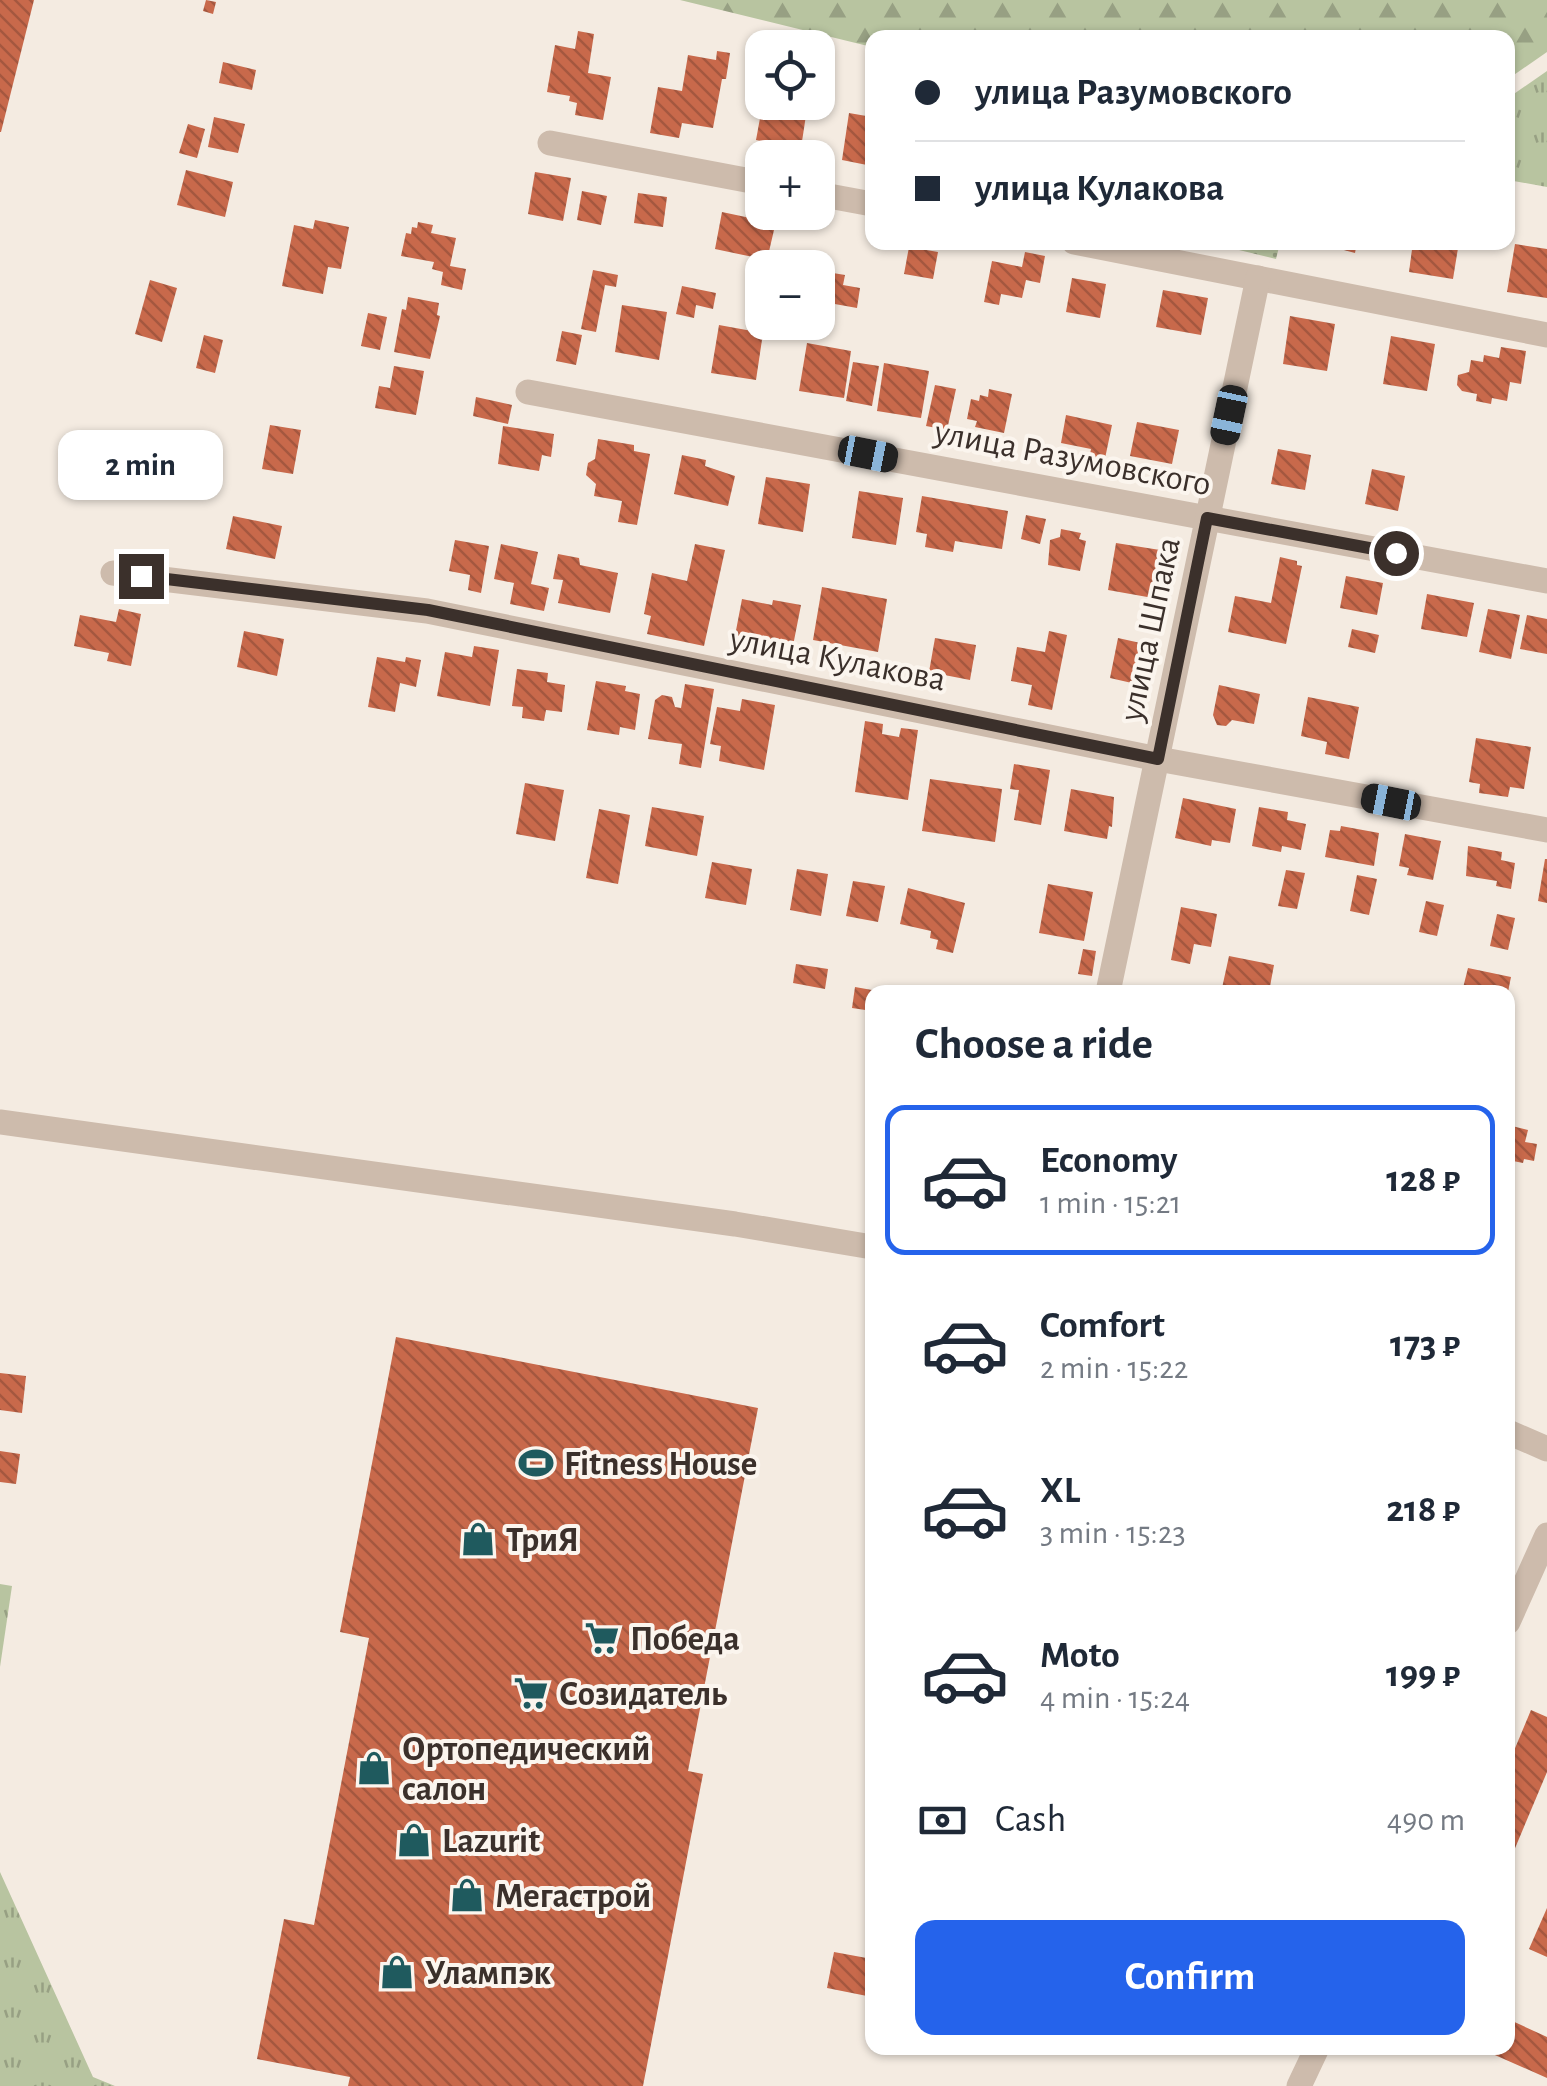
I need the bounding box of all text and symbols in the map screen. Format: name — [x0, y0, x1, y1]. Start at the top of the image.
map controls — [745, 30, 835, 340]
button: locate — [745, 30, 835, 120]
text: улица Разумовского — [975, 74, 1292, 112]
button: + — [745, 140, 835, 230]
text: улица Кулакова — [975, 170, 1224, 208]
button: − — [745, 250, 835, 340]
car — [1208, 383, 1250, 447]
street label: улица Разумовского — [931, 414, 1214, 502]
callout: 2 min — [58, 431, 224, 501]
car — [836, 434, 900, 474]
text: 2 min — [105, 449, 176, 481]
route start — [1374, 531, 1419, 576]
street label: улица Шпака — [1114, 534, 1187, 725]
route end — [119, 554, 164, 599]
street label: улица Кулакова — [726, 621, 949, 698]
car — [1359, 782, 1423, 822]
text: Choose a ride — [915, 1022, 1153, 1067]
icon: car — [920, 1135, 1010, 1225]
text: Economy — [1040, 1142, 1178, 1180]
text: 128 ₽ — [1386, 1161, 1460, 1199]
text: 1 min · 15:21 — [1040, 1187, 1181, 1219]
icon: car — [920, 1300, 1010, 1390]
text: Comfort — [1040, 1307, 1165, 1345]
text: 173 ₽ — [1390, 1326, 1460, 1364]
text: 2 min · 15:22 — [1040, 1352, 1188, 1384]
sports icon: Fitness House — [517, 1444, 555, 1482]
place label: Fitness House — [564, 1447, 757, 1482]
icon: car — [920, 1465, 1010, 1555]
text: XL — [1040, 1472, 1080, 1510]
text: 218 ₽ — [1386, 1491, 1460, 1529]
text: 3 min · 15:23 — [1040, 1517, 1186, 1549]
shop icon: ТриЯ — [459, 1520, 497, 1558]
place label: ТриЯ — [506, 1523, 579, 1558]
supermarket icon: Победа — [583, 1619, 621, 1657]
place label: Победа — [630, 1622, 740, 1657]
icon: car — [920, 1630, 1010, 1720]
text: Moto — [1040, 1637, 1120, 1675]
text: 199 ₽ — [1386, 1656, 1460, 1694]
supermarket icon: Созидатель — [512, 1674, 550, 1712]
place label: Созидатель — [559, 1677, 727, 1712]
text: 4 min · 15:24 — [1040, 1682, 1190, 1714]
place label: Ортопедический салон — [402, 1732, 650, 1807]
shop icon: Ортопедический салон — [355, 1749, 393, 1787]
icon: cash — [915, 1793, 970, 1848]
text: Cash — [995, 1801, 1066, 1839]
text: 490 m — [1387, 1804, 1465, 1836]
shop icon: Lazurit — [395, 1821, 433, 1859]
place label: Lazurit — [442, 1824, 540, 1859]
shop icon: Мегастрой — [448, 1876, 486, 1914]
place label: Мегастрой — [495, 1879, 651, 1914]
button: Confirm — [915, 1920, 1465, 2035]
shop icon: Улампэк — [378, 1953, 416, 1991]
place label: Улампэк — [425, 1956, 551, 1991]

